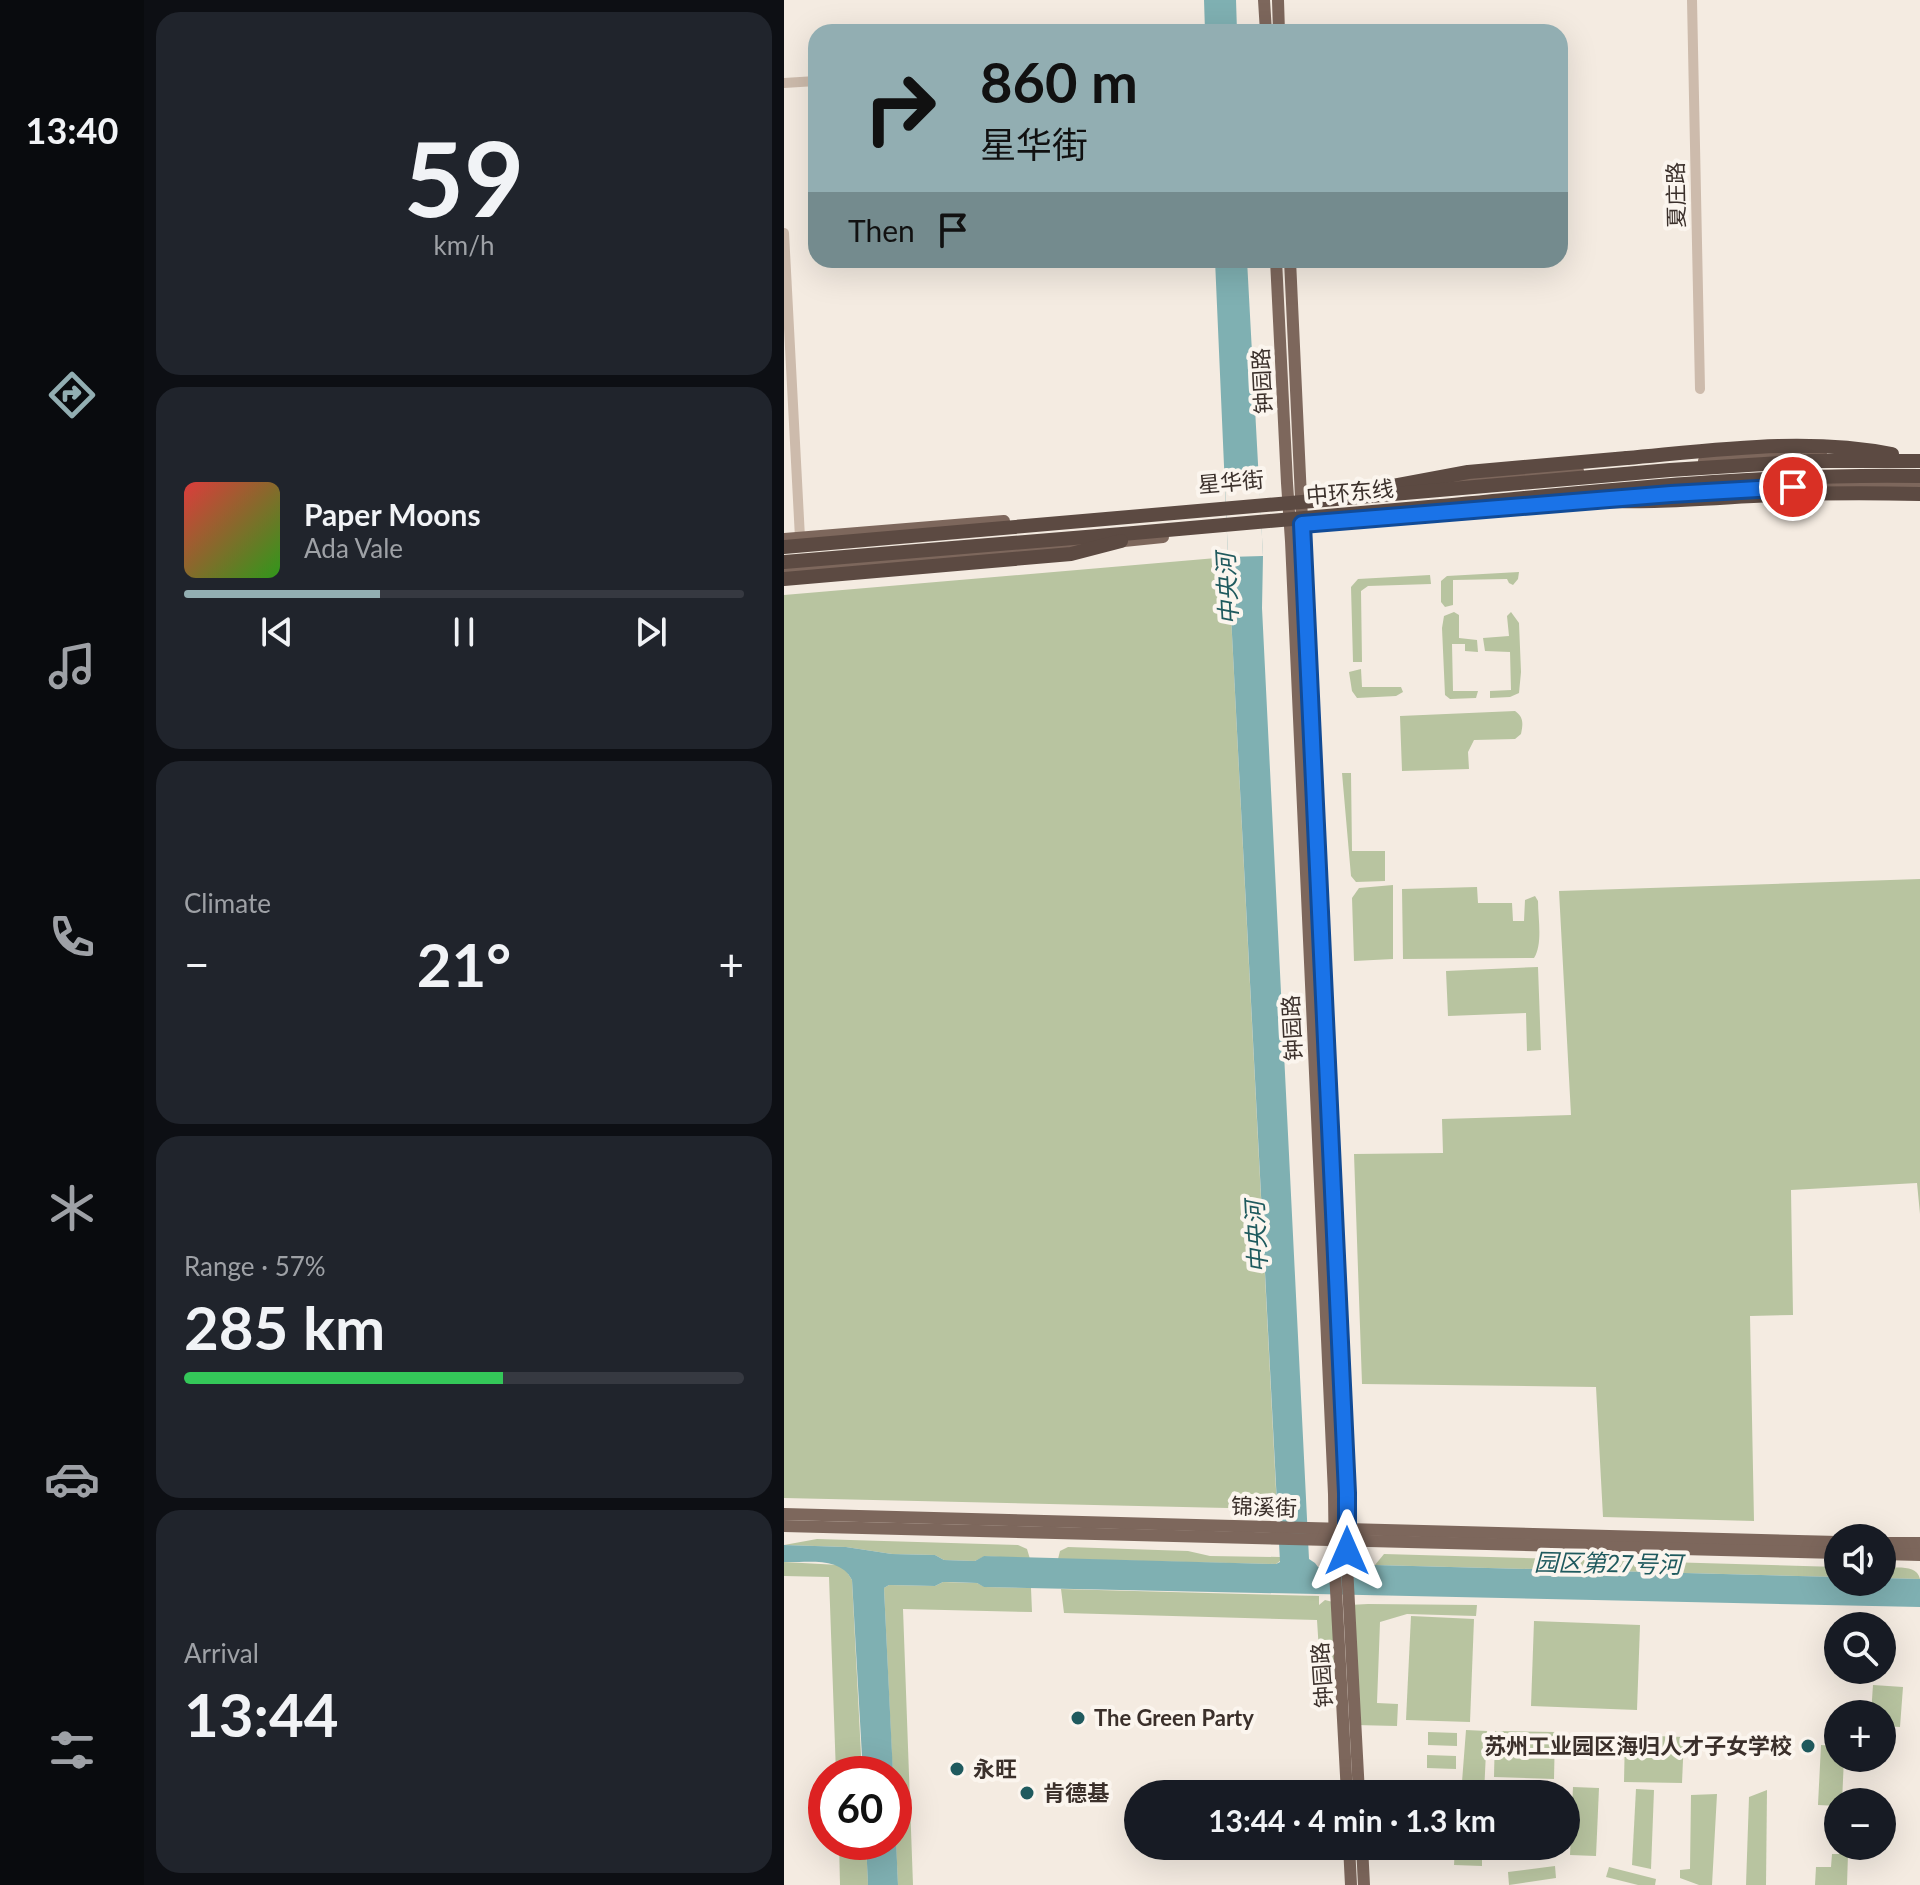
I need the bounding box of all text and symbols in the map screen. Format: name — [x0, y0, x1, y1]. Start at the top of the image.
text: 860 m — [980, 48, 1138, 115]
icon: right — [848, 56, 952, 160]
text: 13:40 — [26, 108, 118, 152]
text: 59 — [404, 114, 524, 239]
text: 星华街 — [980, 122, 1088, 166]
street label: 夏庄路 — [1661, 162, 1690, 228]
icon: arrive — [931, 208, 975, 252]
text: Then — [848, 212, 915, 248]
text: km/h — [434, 229, 494, 261]
street label: 钟园路 — [1246, 347, 1277, 415]
icon: directions — [44, 367, 100, 423]
pin — [1759, 453, 1827, 521]
street label: 星华街 — [1197, 465, 1265, 498]
icon: arrive — [1771, 465, 1815, 509]
street label: 中环东线 — [1305, 474, 1395, 509]
text: Paper Moons — [304, 496, 481, 532]
text: Ada Vale — [304, 532, 403, 564]
water label: 中央河 — [1210, 548, 1243, 626]
icon: previous — [255, 610, 299, 654]
icon: pause — [442, 610, 486, 654]
icon: next — [629, 610, 673, 654]
icon: music — [44, 638, 100, 694]
text: Climate — [184, 887, 271, 919]
icon: phone — [44, 909, 100, 965]
text: 21° — [417, 928, 511, 1000]
text: − — [184, 938, 210, 990]
text: + — [718, 938, 744, 990]
street label: 钟园路 — [1276, 994, 1307, 1062]
icon: climate — [44, 1180, 100, 1236]
water label: 中央河 — [1239, 1196, 1272, 1274]
text: Range · 57% — [184, 1250, 326, 1282]
text: 285 km — [184, 1291, 385, 1363]
icon: car — [44, 1451, 100, 1507]
street label: 锦溪街 — [1231, 1492, 1297, 1521]
position arrow — [1305, 1509, 1389, 1593]
map controls — [1824, 1524, 1896, 1860]
button: sound — [1824, 1524, 1896, 1596]
water label: 园区第27号河 — [1534, 1547, 1686, 1578]
button: search — [1824, 1612, 1896, 1684]
text: Arrival — [184, 1637, 259, 1669]
street label: 钟园路 — [1306, 1641, 1337, 1709]
text: 13:44 — [184, 1678, 339, 1750]
button: + — [1824, 1700, 1896, 1772]
place label: The Green Party — [1094, 1704, 1254, 1731]
marker: The Green Party — [1069, 1709, 1087, 1727]
icon: filters — [44, 1722, 100, 1778]
place label: 苏州工业园区海归人才子女学校 — [1484, 1732, 1792, 1759]
marker: 苏州工业园区海归人才子女学校 — [1799, 1737, 1817, 1755]
place label: 永旺 — [973, 1755, 1017, 1782]
speed limit sign: 60 — [808, 1756, 912, 1860]
marker: 永旺 — [948, 1760, 966, 1778]
place label: 肯德基 — [1043, 1779, 1109, 1806]
marker: 肯德基 — [1018, 1784, 1036, 1802]
button: − — [1824, 1788, 1896, 1860]
text: 13:44 · 4 min · 1.3 km — [1208, 1802, 1496, 1838]

